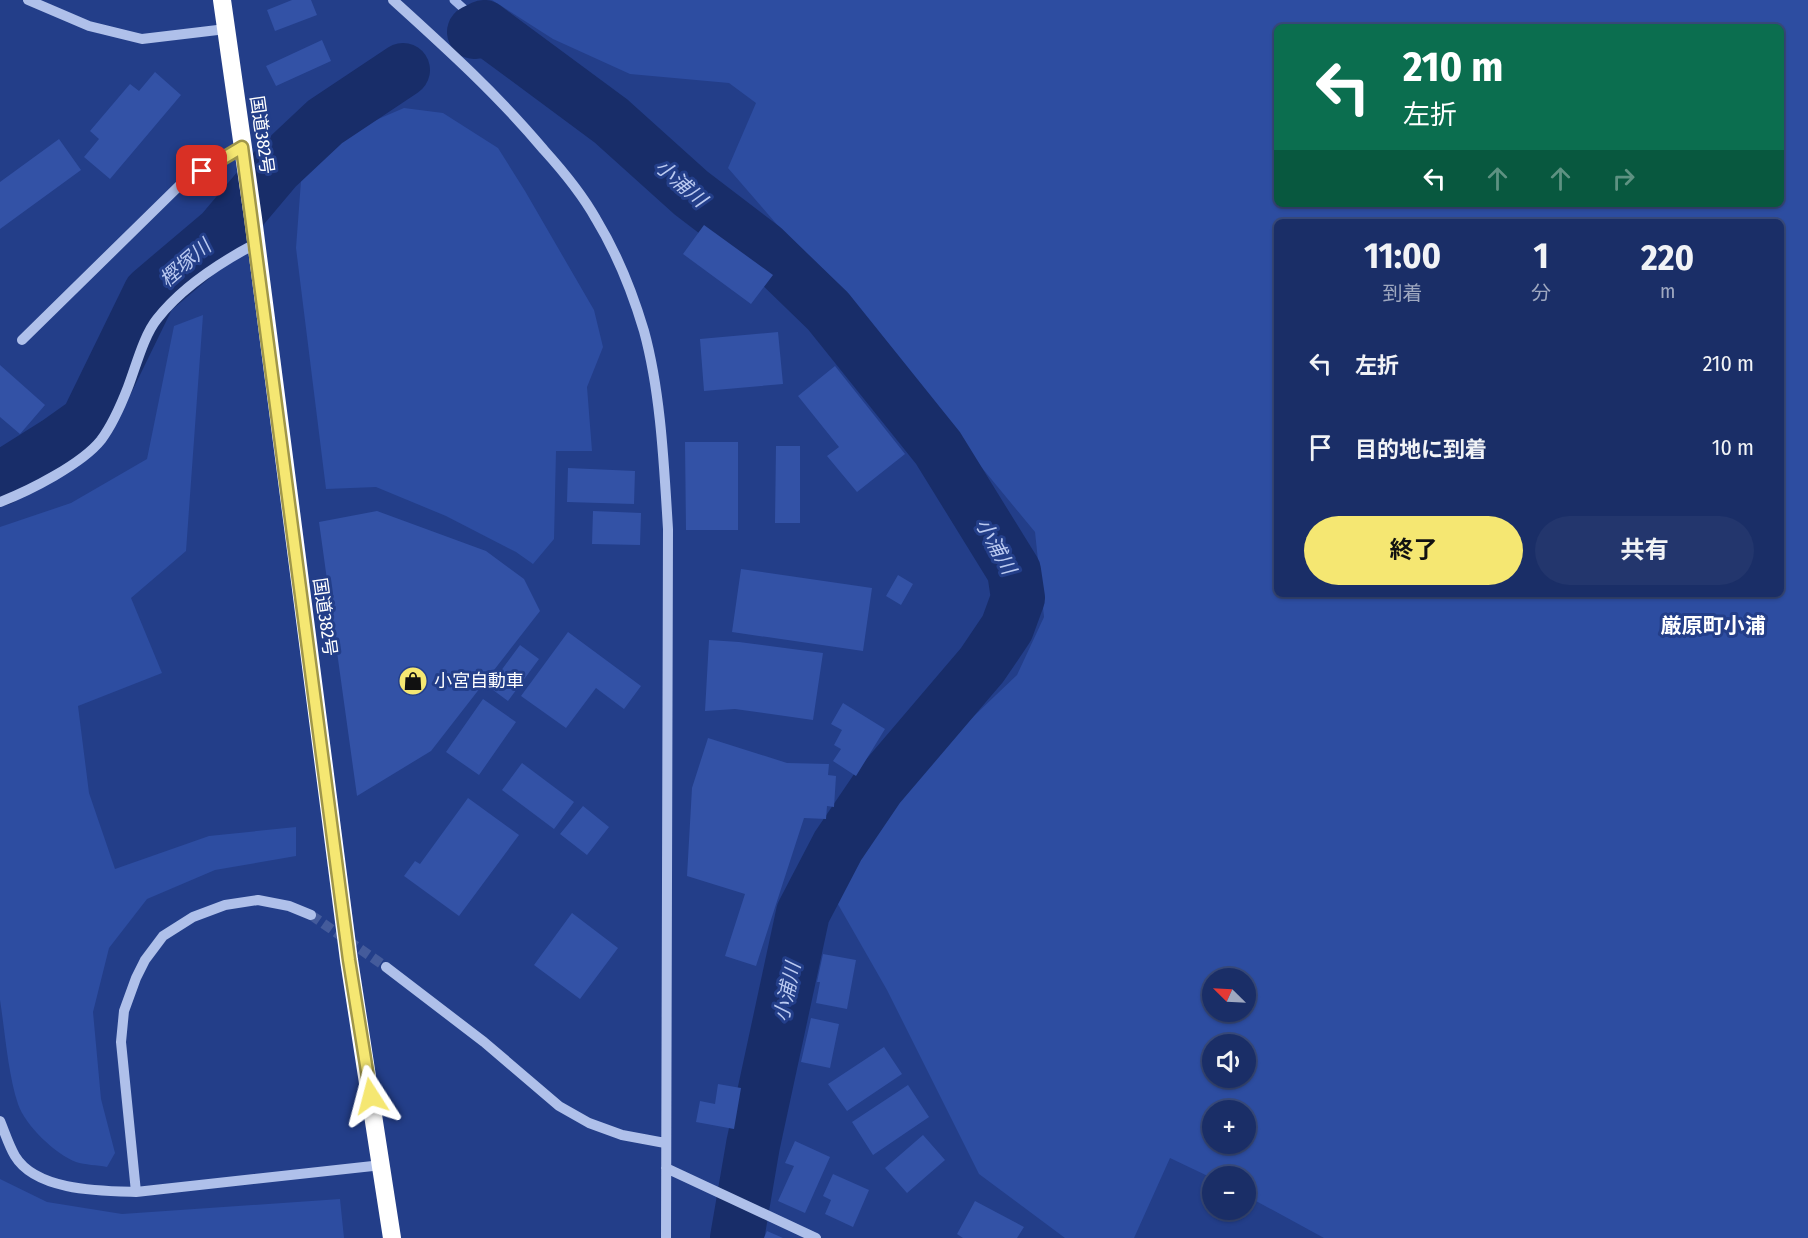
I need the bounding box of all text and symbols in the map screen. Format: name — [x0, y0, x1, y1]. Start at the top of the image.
text: 210 m — [1403, 42, 1503, 92]
icon: left — [1304, 48, 1382, 126]
street label: 国道382号 — [246, 94, 278, 176]
text: 左折 — [1403, 99, 1457, 131]
pin — [176, 145, 227, 196]
icon: arrive — [185, 154, 218, 187]
water label: 小浦川 — [650, 154, 713, 213]
icon: left — [1418, 162, 1451, 195]
icon: ahead — [1481, 162, 1514, 195]
icon: ahead — [1544, 162, 1577, 195]
icon: right — [1607, 162, 1640, 195]
water label: 樫塚川 — [154, 233, 217, 292]
text: 11:00 — [1364, 234, 1441, 278]
text: 1 — [1534, 234, 1549, 278]
text: 220 — [1641, 236, 1694, 280]
text: m — [1660, 279, 1675, 303]
text: 到着 — [1383, 281, 1423, 305]
text: 分 — [1531, 281, 1551, 305]
icon: left — [1304, 347, 1337, 380]
text: 210 m — [1703, 350, 1754, 377]
text: 左折 — [1355, 352, 1399, 379]
icon: arrive — [1304, 431, 1337, 464]
text: 10 m — [1712, 434, 1754, 461]
text: 目的地に到着 — [1355, 436, 1487, 463]
water label: 小浦川 — [971, 514, 1022, 580]
button: 終了 — [1304, 516, 1523, 585]
button: 共有 — [1535, 516, 1754, 585]
street label: 国道382号 — [309, 576, 341, 658]
district label: 厳原町小浦 — [1661, 613, 1766, 639]
shop icon: 小宮自動車 — [397, 665, 429, 697]
place label: 小宮自動車 — [434, 670, 524, 692]
water label: 小浦川 — [769, 958, 805, 1024]
north arrow — [1202, 968, 1256, 1022]
map controls — [1202, 968, 1256, 1220]
button: sound — [1202, 1034, 1256, 1088]
position arrow — [339, 1064, 403, 1128]
button: + — [1202, 1100, 1256, 1154]
button: − — [1202, 1166, 1256, 1220]

